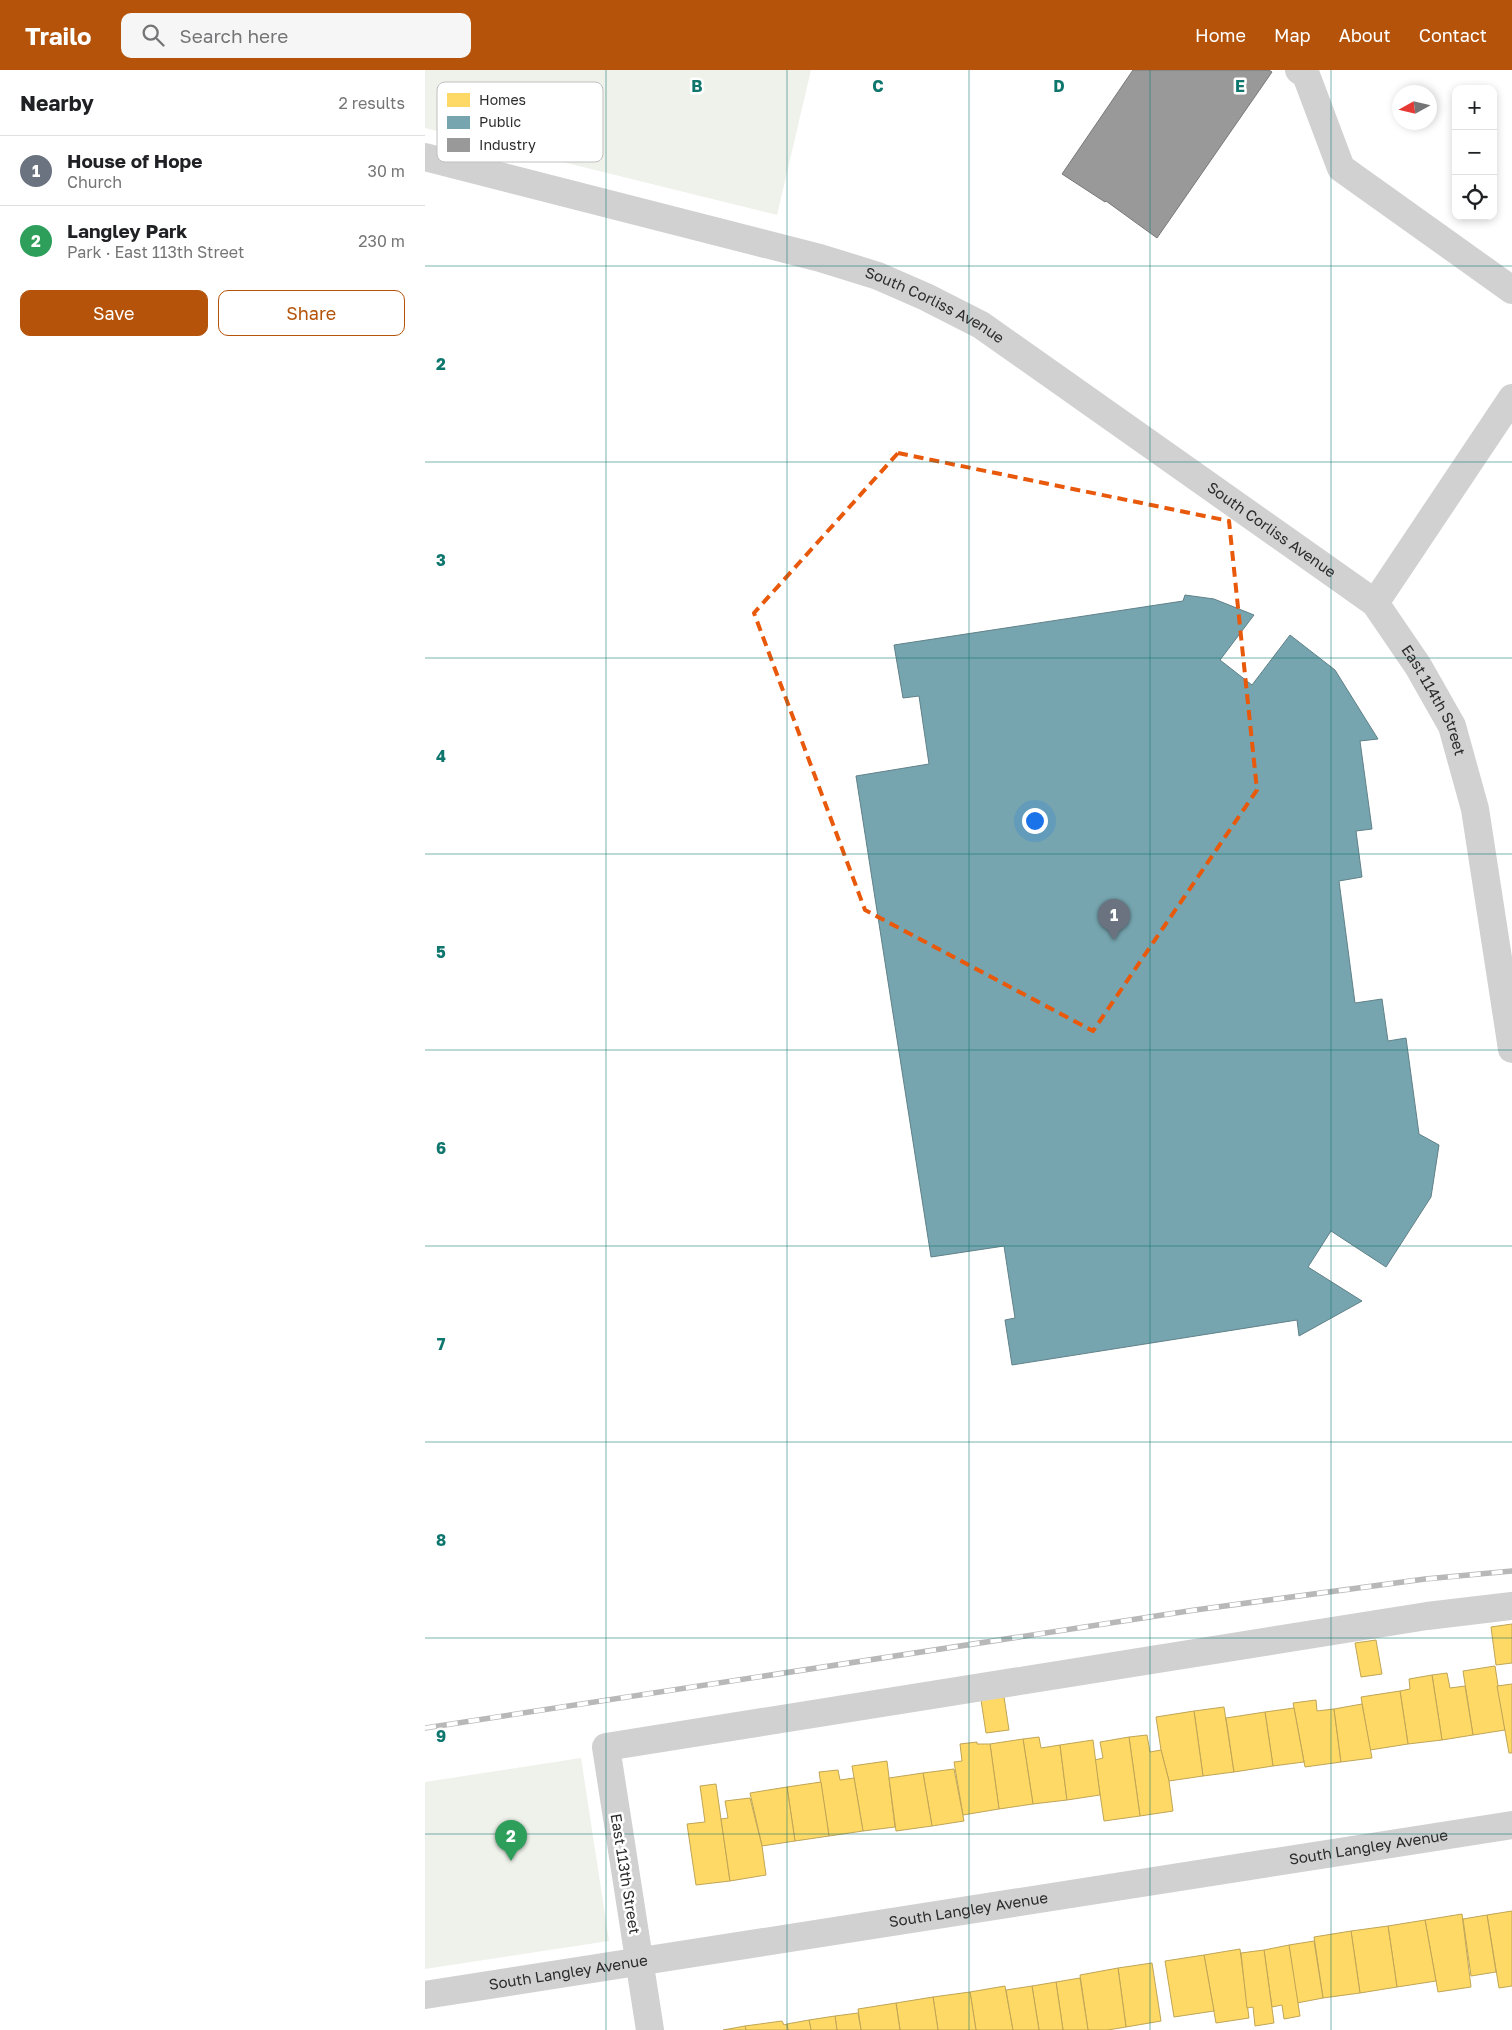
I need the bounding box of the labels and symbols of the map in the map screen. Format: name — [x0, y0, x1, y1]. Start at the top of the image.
text: B — [691, 76, 703, 96]
text: C — [872, 76, 884, 96]
text: D — [1053, 76, 1065, 96]
text: E — [1235, 76, 1245, 96]
legend — [437, 82, 603, 162]
north arrow — [1392, 85, 1437, 130]
text: Homes — [479, 91, 526, 108]
text: Public — [479, 113, 521, 130]
text: Industry — [479, 136, 536, 153]
street label: South Corliss Avenue — [863, 263, 1008, 347]
text: 2 — [436, 354, 446, 374]
street label: South Corliss Avenue — [1204, 478, 1340, 581]
text: 3 — [436, 550, 446, 570]
street label: East 114th Street — [1398, 641, 1470, 757]
text: 4 — [436, 746, 446, 766]
your location — [1022, 808, 1048, 834]
pin: 1 — [1098, 899, 1130, 940]
text: 5 — [436, 942, 446, 962]
text: 6 — [436, 1138, 446, 1158]
text: 7 — [437, 1334, 446, 1354]
text: 8 — [436, 1530, 446, 1550]
text: 9 — [436, 1726, 446, 1746]
street label: East 113th Street — [608, 1812, 644, 1935]
pin: 2 — [495, 1820, 527, 1861]
street label: South Langley Avenue — [1288, 1825, 1449, 1868]
street label: South Langley Avenue — [888, 1888, 1049, 1930]
street label: South Langley Avenue — [487, 1950, 649, 1993]

